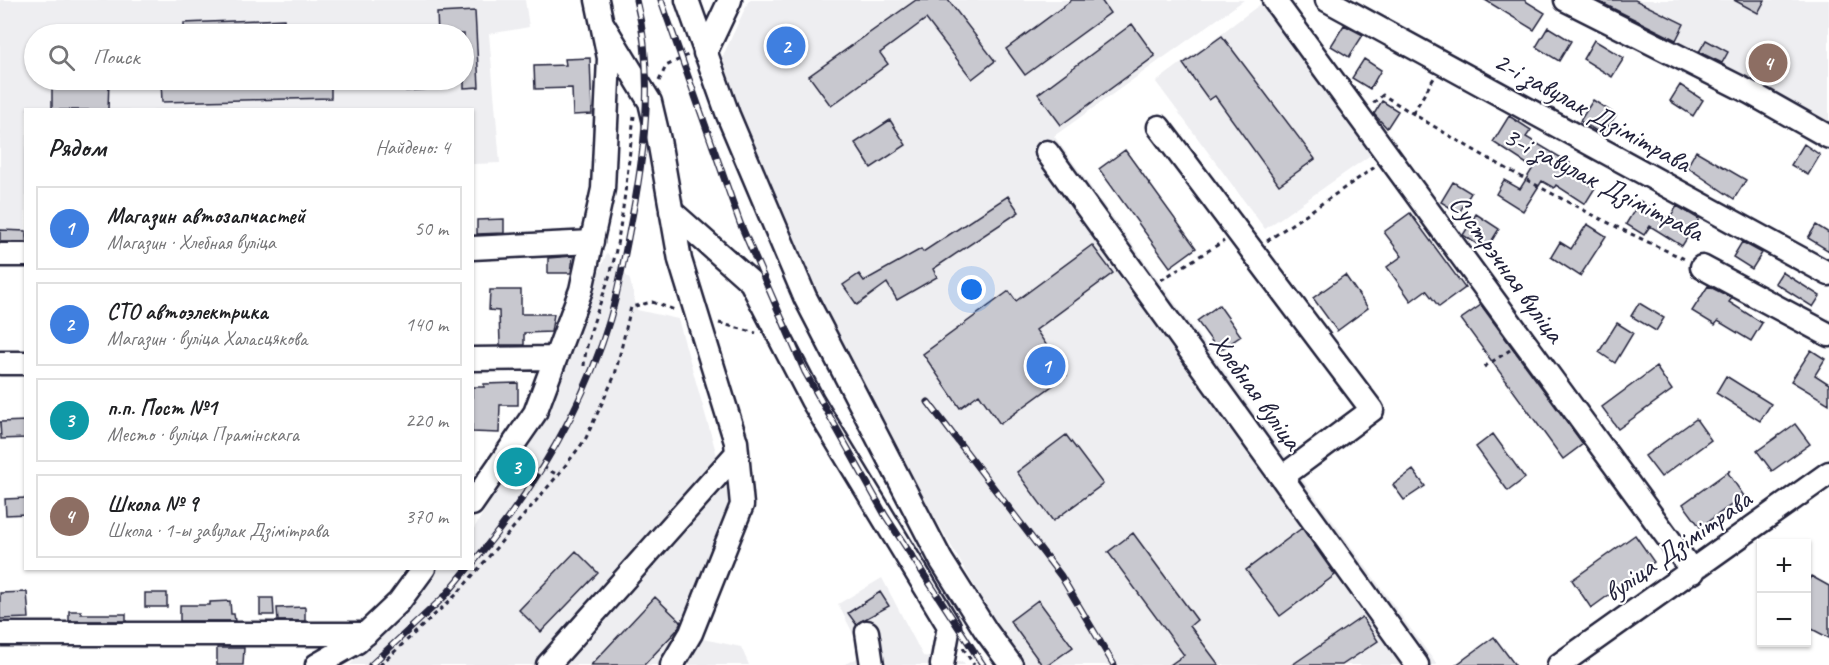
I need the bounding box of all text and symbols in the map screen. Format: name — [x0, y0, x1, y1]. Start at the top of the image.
search box — [24, 24, 474, 90]
pin: 2 — [766, 24, 806, 68]
pin: 4 — [1748, 40, 1788, 86]
icon: search — [45, 41, 78, 74]
text: Поиск — [93, 43, 139, 71]
street label: 2-і завулак Дзімітрава — [1488, 43, 1699, 182]
street label: 3-і завулак Дзімітрава — [1498, 118, 1711, 251]
text: Рядом — [48, 131, 106, 164]
text: Найдено: 4 — [375, 135, 450, 160]
street label: Сустрэчная вуліца — [1442, 187, 1574, 351]
text: Магазин автозапчастей — [107, 202, 305, 230]
text: 1 — [65, 216, 74, 241]
text: 50 m — [414, 216, 448, 241]
text: Магазин · Хлебная вуліца — [107, 230, 276, 255]
your location — [957, 275, 986, 304]
text: СТО автоэлектрика — [107, 298, 268, 326]
text: 2 — [65, 312, 74, 337]
text: 140 m — [405, 312, 448, 337]
text: Магазин · вуліца Халасцякова — [107, 326, 307, 351]
street label: Хлебная вуліца — [1203, 326, 1312, 458]
pin: 1 — [1026, 344, 1066, 388]
text: п.п. Пост №1 — [107, 394, 217, 422]
text: 3 — [65, 408, 74, 433]
text: 220 m — [405, 408, 448, 433]
text: Место · вуліца Прамінскага — [107, 422, 299, 447]
pin: 3 — [496, 444, 536, 490]
street label: вуліца Дзімітрава — [1597, 481, 1760, 609]
text: Школа № 9 — [107, 490, 198, 518]
text: 4 — [65, 504, 74, 529]
text: 370 m — [405, 504, 448, 529]
text: Школа · 1-ы завулак Дзімітрава — [107, 518, 328, 543]
map controls — [1757, 539, 1811, 647]
button: + — [1757, 539, 1811, 593]
button: − — [1757, 593, 1811, 647]

